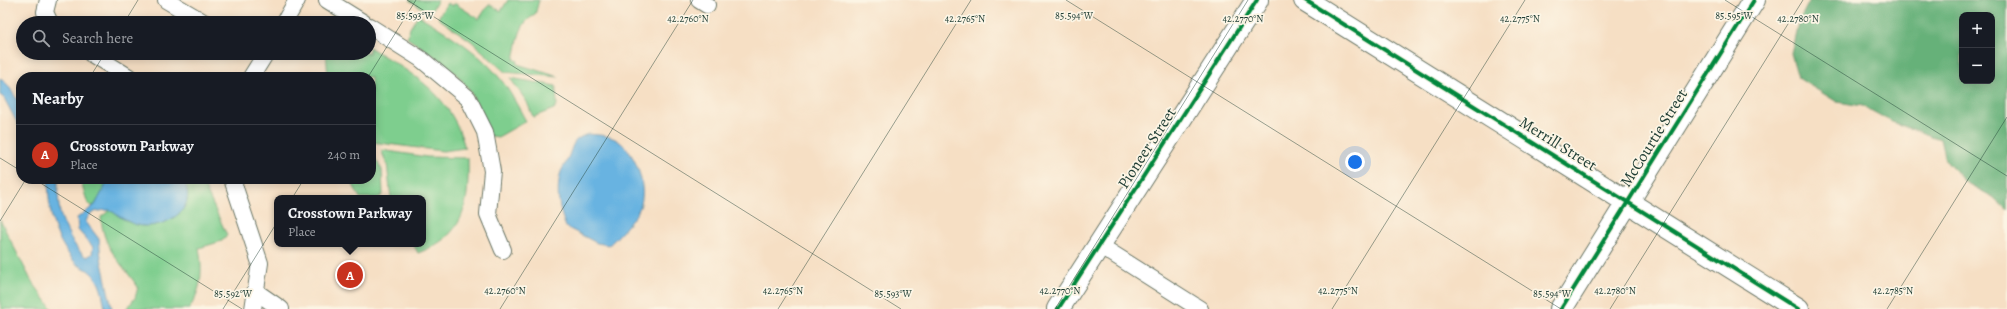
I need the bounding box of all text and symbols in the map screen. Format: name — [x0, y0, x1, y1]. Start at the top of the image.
text: 85.593°W — [396, 9, 434, 22]
text: 85.594°W — [1055, 9, 1094, 22]
text: 85.595°W — [1715, 9, 1754, 22]
text: 42.2760°N — [667, 12, 709, 25]
text: 42.2765°N — [945, 12, 985, 25]
text: 42.2770°N — [1222, 12, 1264, 25]
text: 42.2775°N — [1500, 12, 1540, 25]
text: 42.2780°N — [1777, 12, 1819, 25]
map controls — [1959, 12, 1995, 84]
button: + — [1959, 12, 1995, 48]
search box — [16, 16, 376, 60]
icon: search — [30, 27, 52, 49]
text: Search here — [62, 28, 133, 48]
button: − — [1959, 48, 1995, 84]
street label: McCourtie Street — [1615, 85, 1693, 191]
text: Nearby — [32, 87, 83, 110]
street label: Pioneer Street — [1112, 103, 1182, 193]
street label: Merrill Street — [1515, 111, 1601, 177]
text: Crosstown Parkway — [70, 136, 194, 156]
text: A — [41, 146, 49, 163]
text: 240 m — [328, 146, 360, 163]
your location — [1345, 152, 1365, 172]
text: Place — [70, 156, 98, 173]
popup — [274, 195, 426, 247]
text: Crosstown Parkway — [288, 203, 412, 223]
text: Place — [288, 223, 316, 240]
pin: A — [337, 260, 363, 290]
text: 42.2760°N — [484, 284, 526, 297]
text: 42.2765°N — [763, 284, 803, 297]
text: 42.2770°N — [1039, 284, 1081, 297]
text: 42.2775°N — [1318, 284, 1358, 297]
text: 42.2780°N — [1594, 284, 1636, 297]
text: 42.2785°N — [1873, 284, 1913, 297]
text: 85.592°W — [214, 287, 253, 300]
text: 85.593°W — [874, 287, 912, 300]
text: 85.594°W — [1533, 287, 1572, 300]

